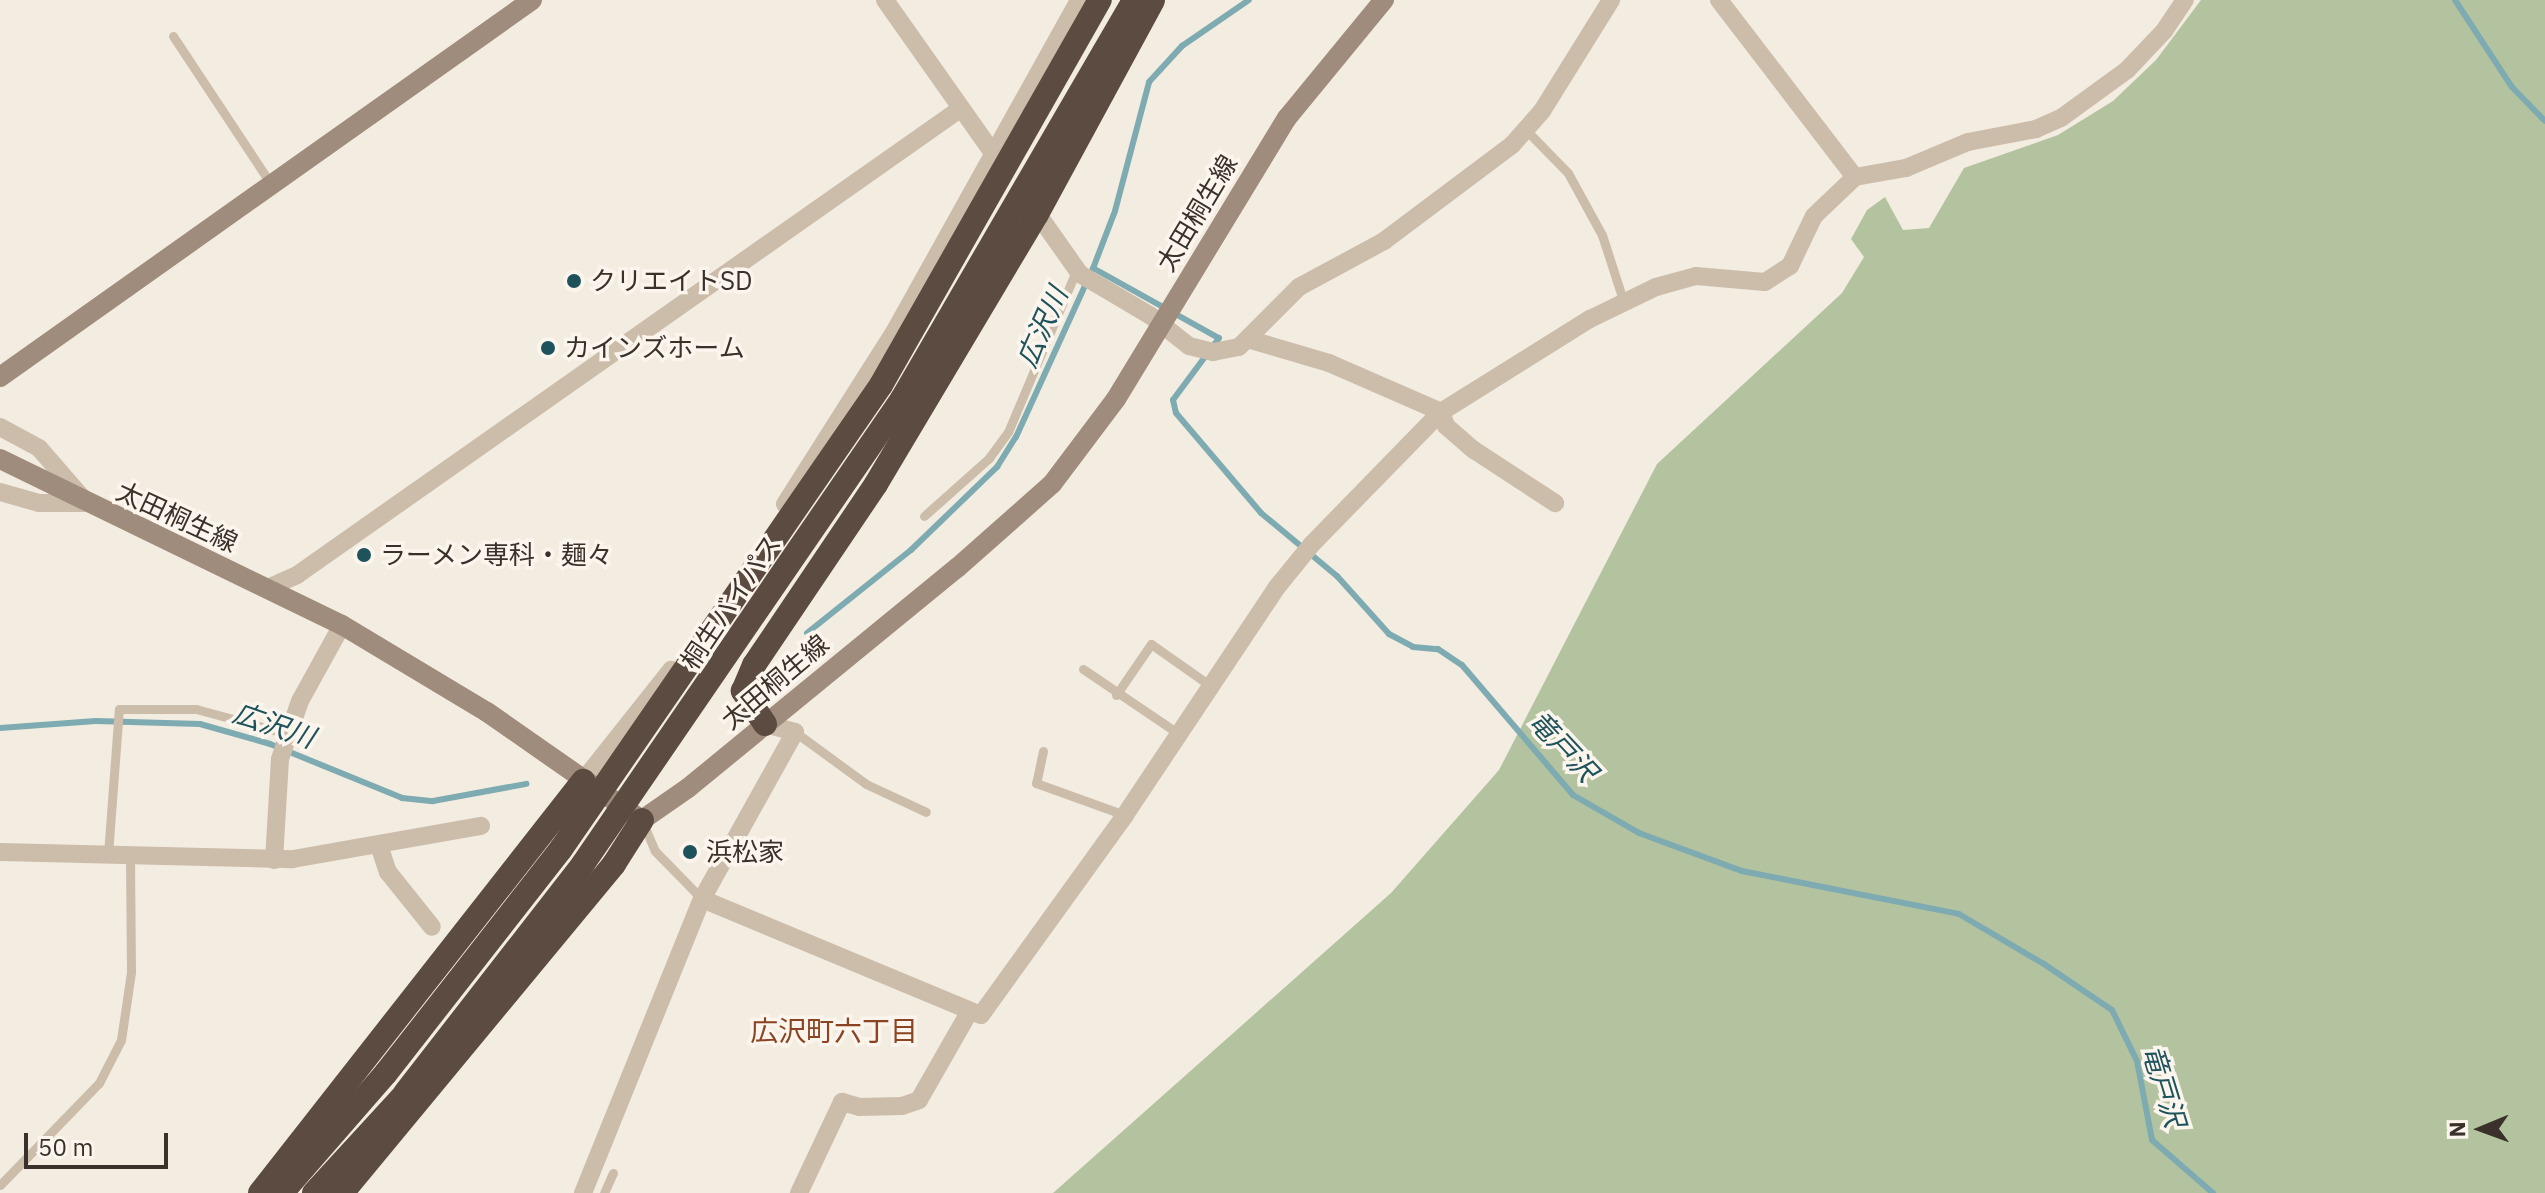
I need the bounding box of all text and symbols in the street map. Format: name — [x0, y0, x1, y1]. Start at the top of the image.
street label: 太田桐生線 — [1150, 149, 1244, 277]
place label: クリエイトSD — [590, 265, 753, 297]
marker: クリエイトSD — [565, 272, 583, 290]
water label: 広沢川 — [1010, 282, 1074, 372]
place label: カインズホーム — [564, 332, 746, 364]
marker: カインズホーム — [539, 339, 557, 357]
street label: 太田桐生線 — [111, 475, 243, 559]
street label: 桐生バイパス — [674, 529, 788, 675]
place label: ラーメン専科・麺々 — [380, 539, 614, 571]
marker: ラーメン専科・麺々 — [355, 546, 373, 564]
street label: 太田桐生線 — [715, 628, 835, 736]
water label: 広沢川 — [229, 695, 319, 755]
water label: 竜戸沢 — [1522, 704, 1604, 788]
place label: 浜松家 — [706, 836, 784, 868]
marker: 浜松家 — [681, 843, 699, 861]
district label: 広沢町六丁目 — [750, 1014, 918, 1048]
water label: 竜戸沢 — [2136, 1041, 2192, 1131]
north arrow — [2441, 1089, 2521, 1169]
scale bar — [28, 1117, 172, 1167]
text: N — [2442, 1121, 2471, 1138]
text: 50 m — [38, 1131, 93, 1163]

